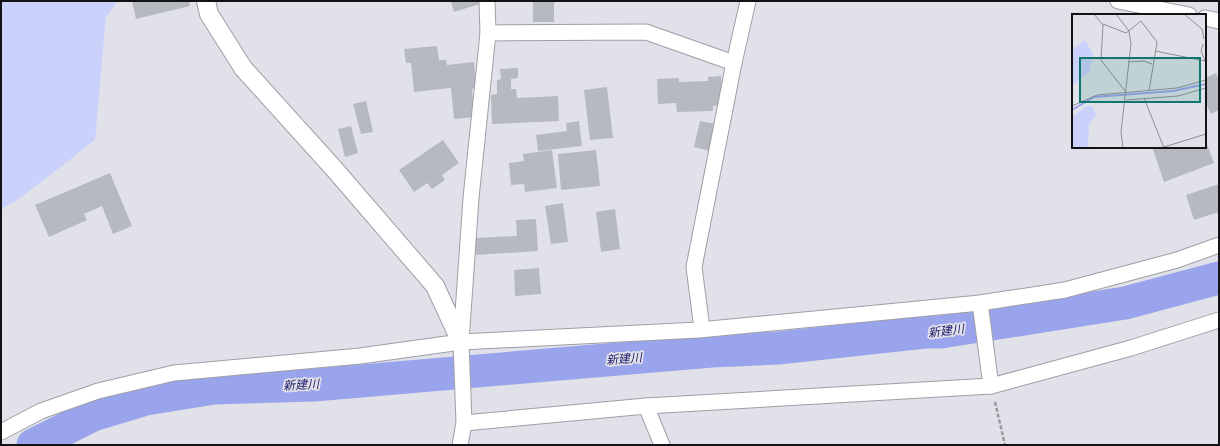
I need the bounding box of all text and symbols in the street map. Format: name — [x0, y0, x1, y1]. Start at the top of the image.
inset map — [1072, 14, 1206, 148]
water label: 新建川 — [927, 322, 967, 340]
water label: 新建川 — [605, 350, 645, 368]
water label: 新建川 — [283, 377, 321, 393]

